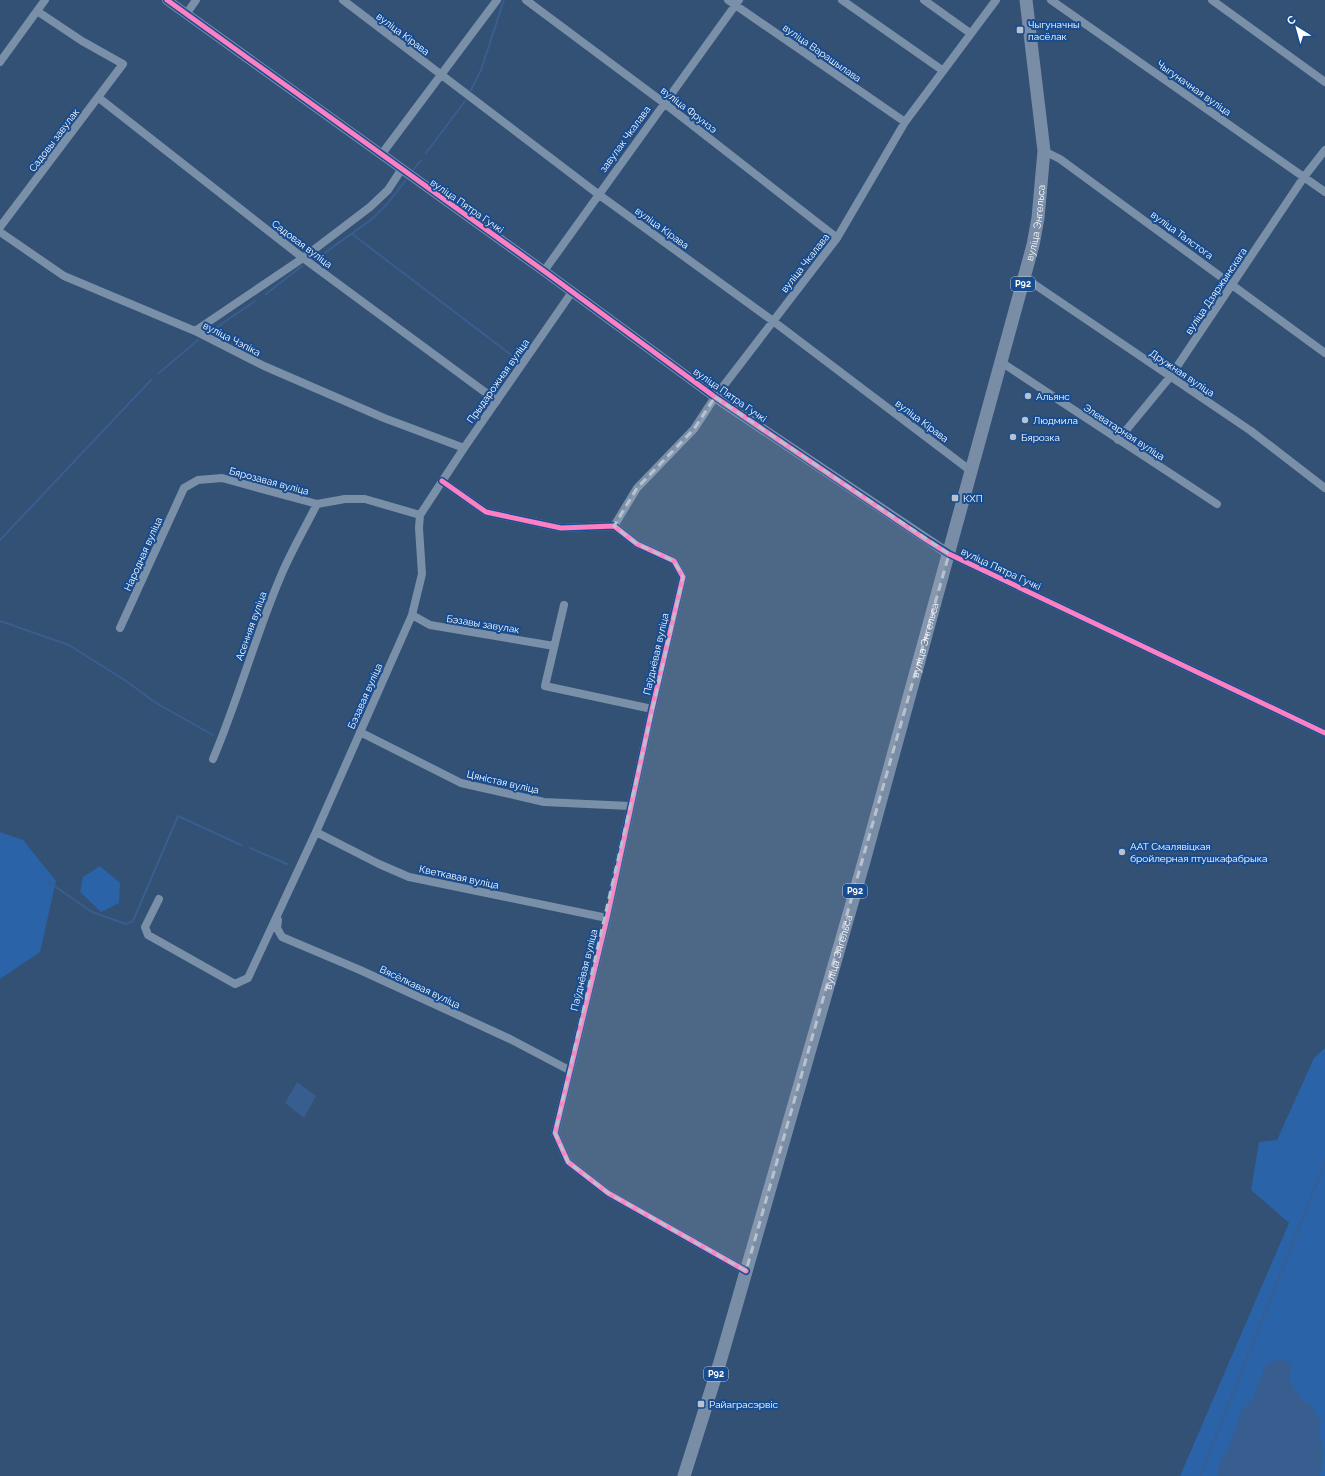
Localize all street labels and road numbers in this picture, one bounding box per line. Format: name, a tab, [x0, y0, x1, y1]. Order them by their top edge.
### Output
street label: вуліца Кірава	[374, 11, 432, 57]
street label: вуліца Варашылава	[781, 22, 863, 84]
street label: Чыгуначная вуліца	[1155, 58, 1233, 118]
street label: вуліца Фрунзэ	[659, 85, 719, 136]
street label: завулак Чкалава	[597, 104, 653, 174]
street label: Садовы завулак	[27, 106, 81, 174]
street label: вуліца Пятра Гучкі	[428, 177, 506, 235]
street label: вуліца Энгельса	[1023, 184, 1046, 262]
street label: вуліца Кірава	[633, 205, 691, 251]
street label: вуліца Талстога	[1149, 209, 1215, 261]
street label: Садовая вуліца	[270, 218, 334, 270]
street label: вуліца Чкалава	[779, 231, 831, 295]
street label: вуліца Дзяржынскага	[1183, 246, 1249, 336]
road number: Р92	[1011, 277, 1035, 291]
street label: вуліца Чэпіка	[201, 320, 263, 358]
street label: Прыдарожная вуліца	[465, 337, 531, 425]
street label: Дружная вуліца	[1148, 347, 1216, 399]
street label: вуліца Пятра Гучкі	[691, 366, 769, 424]
street label: вуліца Кірава	[893, 398, 951, 444]
street label: Элеватарная вуліца	[1081, 402, 1167, 462]
street label: Бярозавая вуліца	[228, 465, 310, 497]
street label: Народная вуліца	[122, 515, 164, 593]
street label: вуліца Пятра Гучкі	[959, 546, 1043, 592]
street label: Асенняя вуліца	[233, 590, 269, 662]
street label: вуліца Энгельса	[909, 601, 940, 679]
street label: Паўднёвая вуліца	[641, 612, 671, 696]
street label: Бэзавы завулак	[446, 613, 520, 635]
street label: Бэзавая вуліца	[346, 662, 384, 730]
street label: Цяністая вуліца	[466, 768, 540, 796]
street label: Кветкавая вуліца	[418, 863, 500, 891]
road number: Р92	[843, 884, 867, 898]
street label: вуліца Энгельса	[822, 914, 854, 991]
street label: Паўднёвая вуліца	[569, 928, 599, 1012]
street label: Вясёлкавая вуліца	[378, 963, 462, 1011]
road number: Р92	[704, 1367, 728, 1381]

